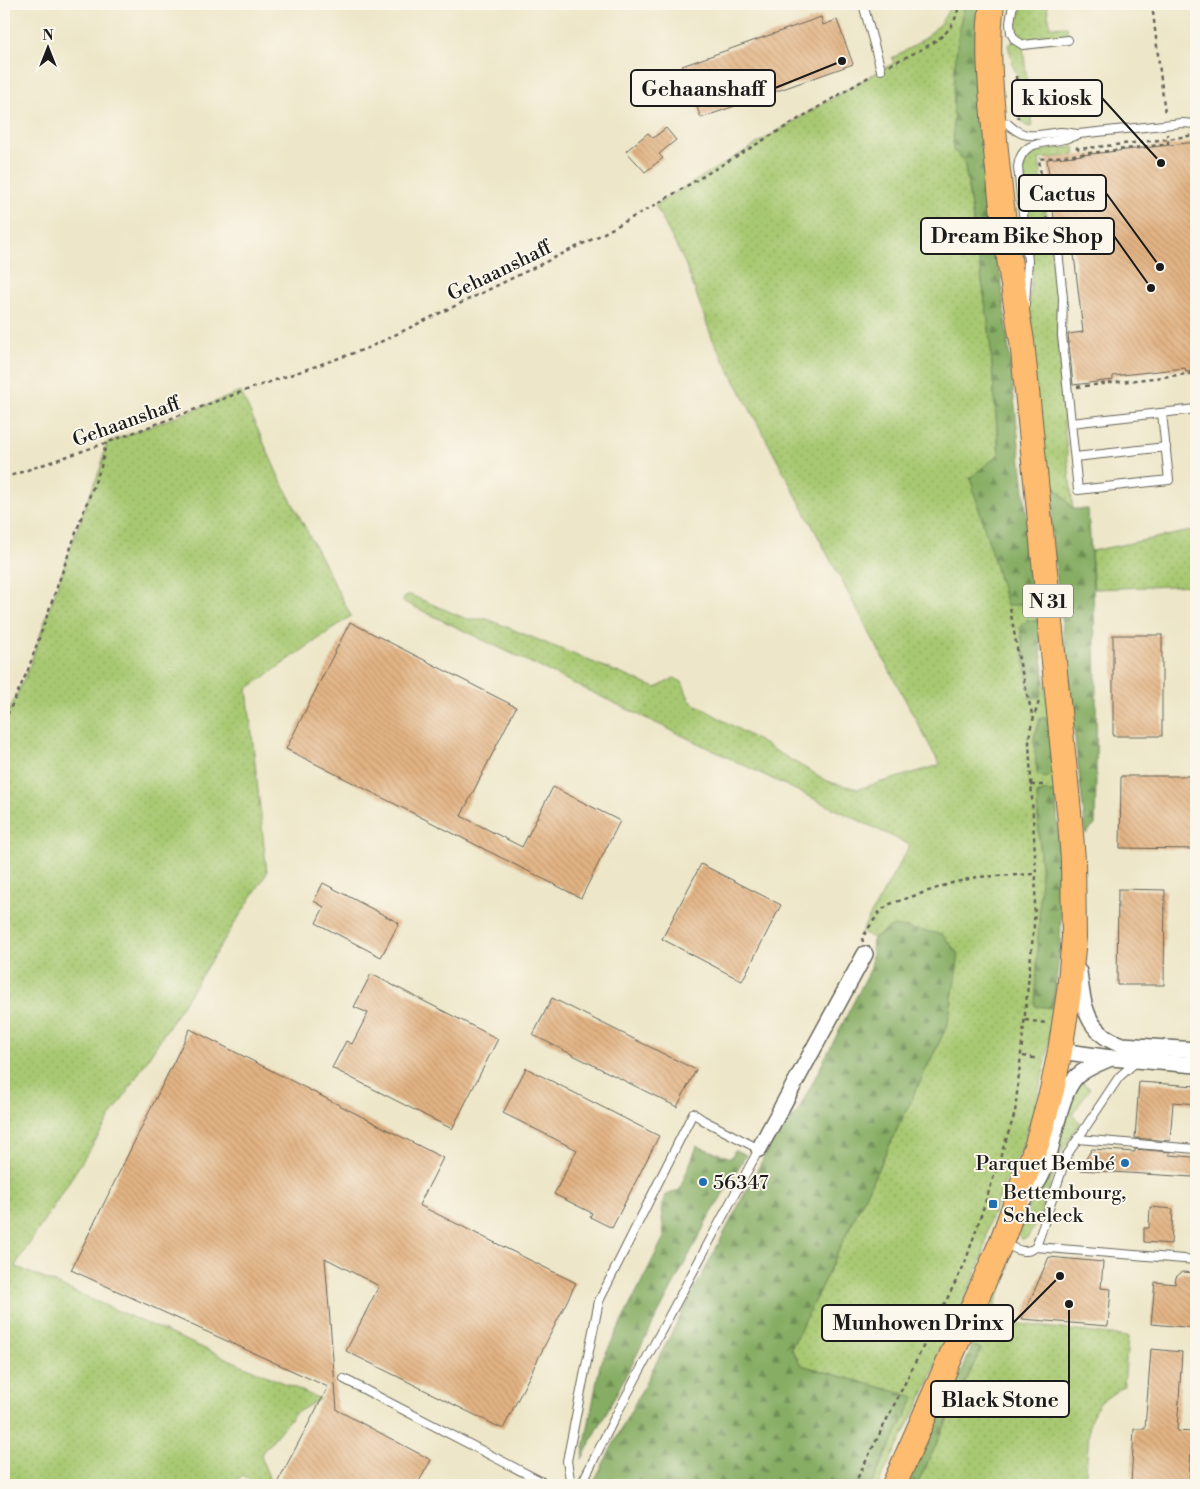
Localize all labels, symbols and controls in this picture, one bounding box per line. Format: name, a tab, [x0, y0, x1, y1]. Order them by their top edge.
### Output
north arrow	[22, 22, 72, 72]
text: N	[42, 27, 54, 45]
callout: Gehaanshaff	[631, 70, 775, 106]
text: Gehaanshaff	[641, 77, 768, 103]
callout: k kiosk	[1012, 80, 1102, 116]
text: k kiosk	[1022, 86, 1093, 112]
callout: Cactus	[1019, 175, 1106, 211]
text: Cactus	[1029, 182, 1095, 208]
callout: Dream Bike Shop	[921, 218, 1114, 254]
text: Dream Bike Shop	[931, 224, 1103, 250]
street label: Gehaanshaff	[444, 235, 557, 307]
street label: Gehaanshaff	[69, 391, 185, 453]
road number: N 31	[1023, 584, 1073, 618]
place label: Parquet Bembé	[976, 1152, 1115, 1177]
marker: Parquet Bembé	[1119, 1157, 1131, 1169]
place label: 56347	[713, 1171, 769, 1196]
marker: 56347	[697, 1176, 709, 1188]
place label: Bettembourg, Scheleck	[1002, 1181, 1126, 1229]
marker: Bettembourg, Scheleck	[987, 1198, 999, 1210]
callout: Munhowen Drinx	[822, 1305, 1013, 1341]
text: Munhowen Drinx	[832, 1311, 1005, 1337]
callout: Black Stone	[931, 1381, 1069, 1417]
text: Black Stone	[941, 1388, 1059, 1414]

